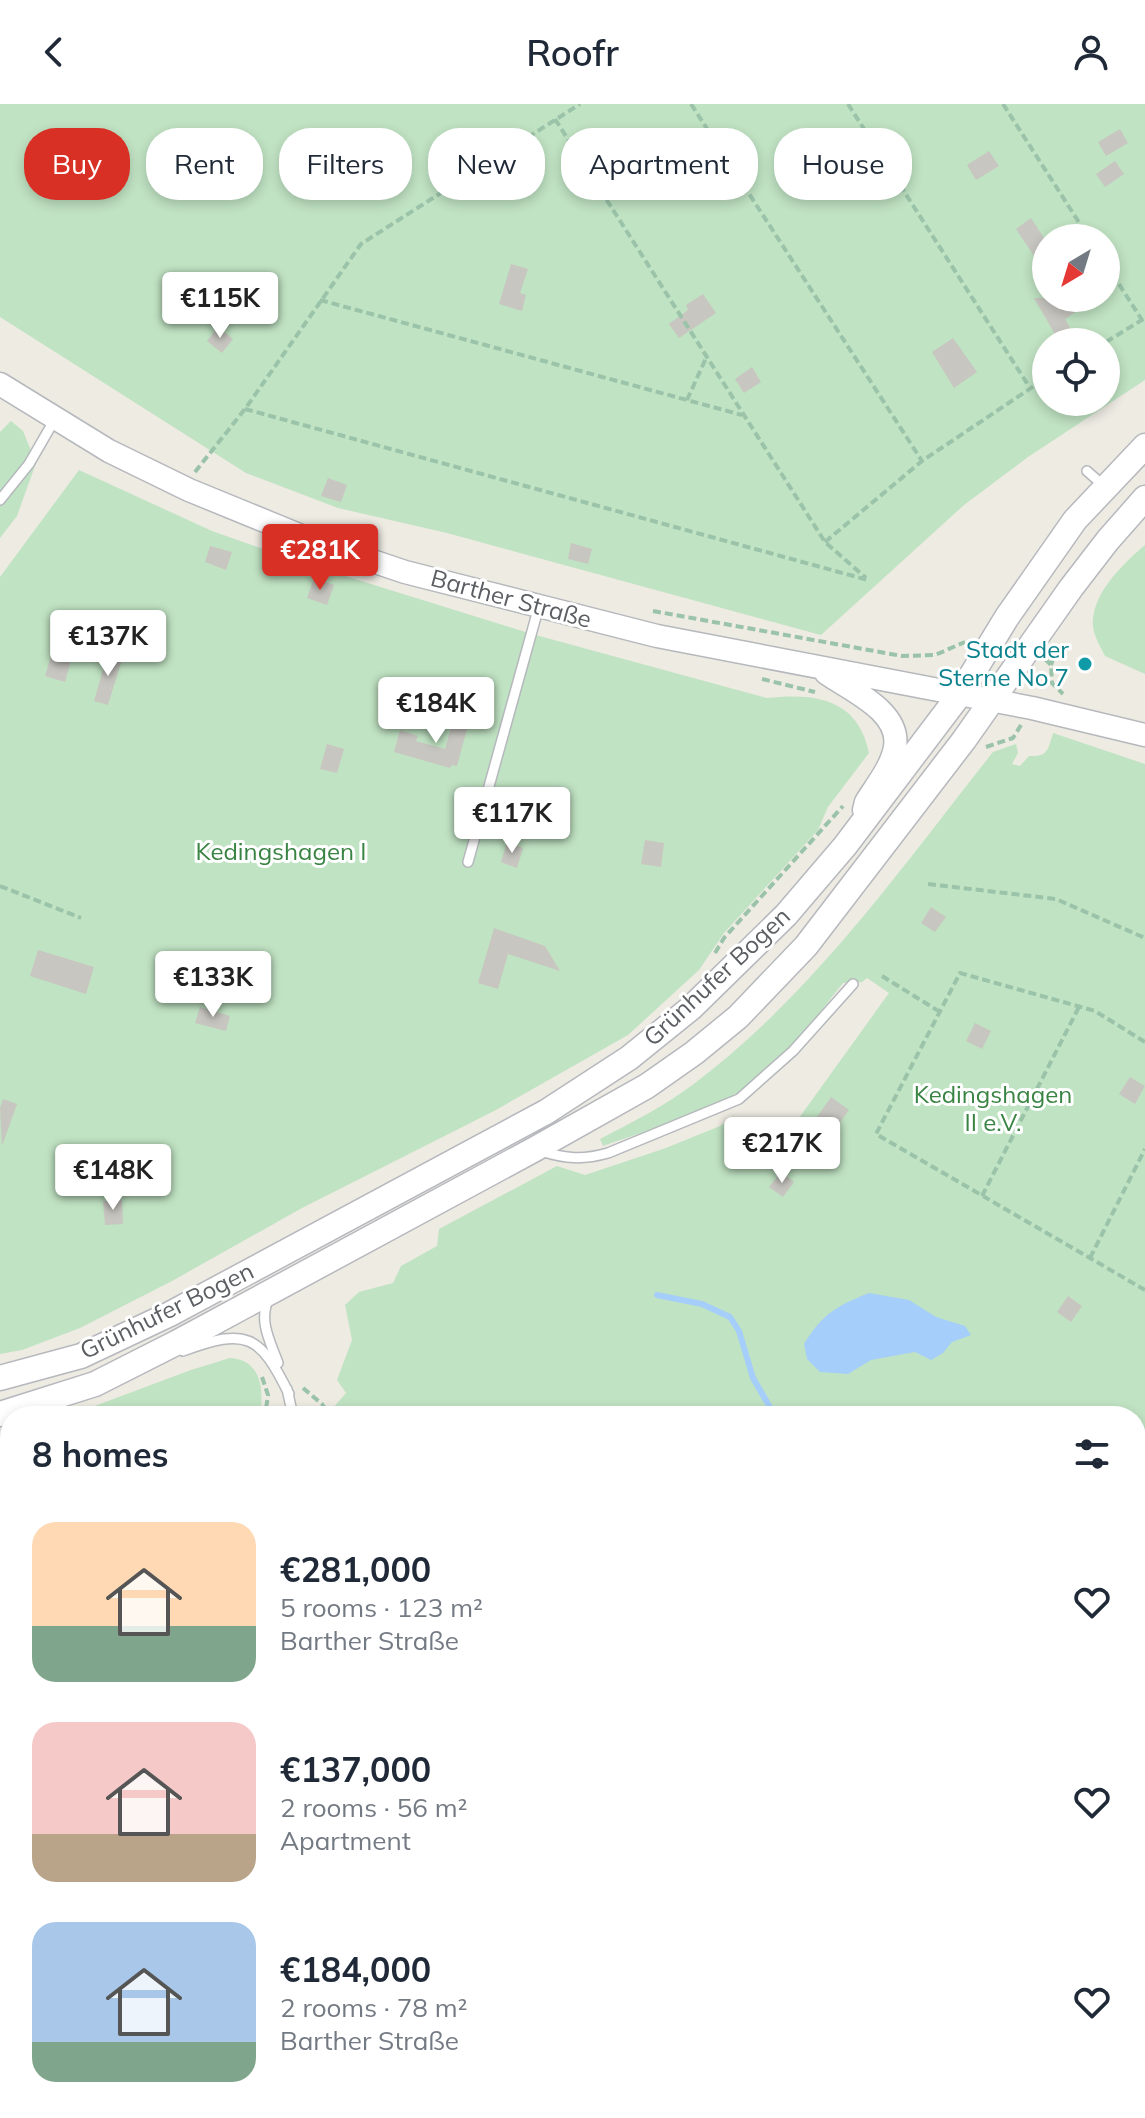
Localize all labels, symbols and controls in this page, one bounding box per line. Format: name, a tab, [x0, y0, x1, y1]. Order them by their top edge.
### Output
icon: back	[32, 30, 76, 74]
text: Roofr	[526, 30, 619, 75]
icon: person	[1069, 30, 1113, 74]
chip: Buy	[24, 128, 130, 200]
chip: Rent	[146, 128, 263, 200]
chip: Filters	[279, 128, 412, 200]
chip: New	[428, 128, 545, 200]
chip: Apartment	[561, 128, 758, 200]
chip: House	[774, 128, 912, 200]
north arrow	[1032, 224, 1120, 312]
map controls	[1032, 224, 1120, 416]
pin: €115K	[164, 272, 276, 340]
text: €115K	[180, 281, 260, 314]
button: locate	[1032, 328, 1120, 416]
pin: €281K	[264, 524, 376, 592]
text: €281K	[280, 533, 360, 566]
street label: Barther Straße	[428, 562, 595, 634]
pin: €137K	[52, 610, 164, 678]
text: €137K	[68, 619, 148, 652]
place label: Stadt der Sterne No 7	[938, 634, 1069, 692]
marker: Stadt der Sterne No 7	[1076, 655, 1094, 673]
pin: €184K	[380, 677, 492, 745]
text: €184K	[396, 686, 476, 719]
pin: €117K	[456, 787, 568, 855]
text: €117K	[472, 796, 552, 829]
park label: Kedingshagen I	[195, 836, 367, 866]
street label: Grünhufer Bogen	[637, 901, 796, 1052]
pin: €133K	[157, 951, 269, 1019]
text: €133K	[173, 960, 253, 993]
park label: Kedingshagen II e.V.	[914, 1079, 1072, 1137]
pin: €217K	[726, 1117, 838, 1185]
text: €217K	[742, 1126, 822, 1159]
pin: €148K	[57, 1144, 169, 1212]
text: €148K	[73, 1153, 153, 1186]
street label: Grünhufer Bogen	[75, 1255, 258, 1365]
icon: filters	[1070, 1432, 1114, 1476]
text: 8 homes	[32, 1433, 169, 1476]
text: €281,000	[280, 1548, 431, 1591]
icon: home	[96, 1554, 192, 1650]
icon: heart	[1070, 1580, 1114, 1624]
text: 5 rooms · 123 m²	[280, 1591, 483, 1624]
text: Barther Straße	[280, 1624, 459, 1657]
text: €137,000	[280, 1748, 431, 1791]
icon: home	[96, 1754, 192, 1850]
icon: heart	[1070, 1780, 1114, 1824]
text: 2 rooms · 56 m²	[280, 1791, 467, 1824]
text: Apartment	[280, 1824, 411, 1857]
text: €184,000	[280, 1948, 431, 1991]
icon: home	[96, 1954, 192, 2050]
icon: heart	[1070, 1980, 1114, 2024]
text: 2 rooms · 78 m²	[280, 1991, 467, 2024]
text: Barther Straße	[280, 2024, 459, 2057]

